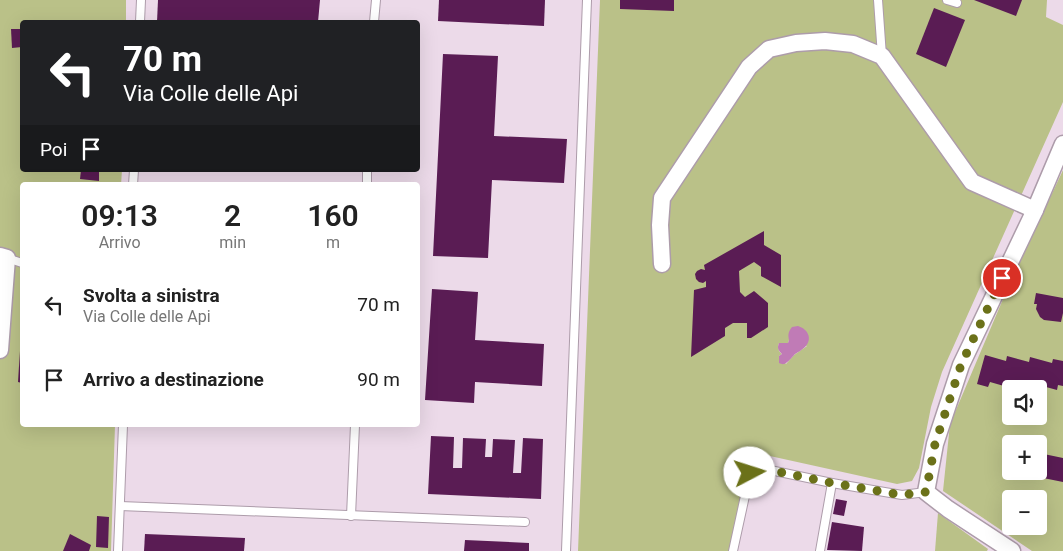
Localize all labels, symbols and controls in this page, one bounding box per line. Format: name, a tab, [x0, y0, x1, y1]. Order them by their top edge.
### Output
text: 70 m	[123, 39, 202, 80]
icon: left	[40, 40, 105, 105]
text: Via Colle delle Api	[123, 81, 298, 106]
icon: arrive	[77, 135, 105, 163]
text: Poi	[40, 138, 67, 161]
text: 09:13	[81, 198, 158, 233]
text: 2	[224, 198, 241, 233]
text: 160	[307, 198, 359, 233]
text: Arrivo	[99, 233, 141, 252]
text: min	[219, 233, 246, 252]
text: m	[326, 233, 340, 252]
pin	[981, 257, 1023, 299]
icon: arrive	[988, 264, 1016, 292]
text: Svolta a sinistra	[83, 284, 220, 307]
icon: left	[40, 291, 68, 319]
text: 70 m	[357, 293, 400, 316]
text: Via Colle delle Api	[83, 307, 211, 326]
icon: arrive	[40, 366, 68, 394]
text: Arrivo a destinazione	[83, 368, 264, 391]
text: 90 m	[357, 368, 400, 391]
map controls	[1002, 380, 1047, 535]
button: sound	[1002, 380, 1047, 425]
button: +	[1002, 435, 1047, 480]
position arrow	[723, 446, 775, 498]
button: −	[1002, 490, 1047, 535]

